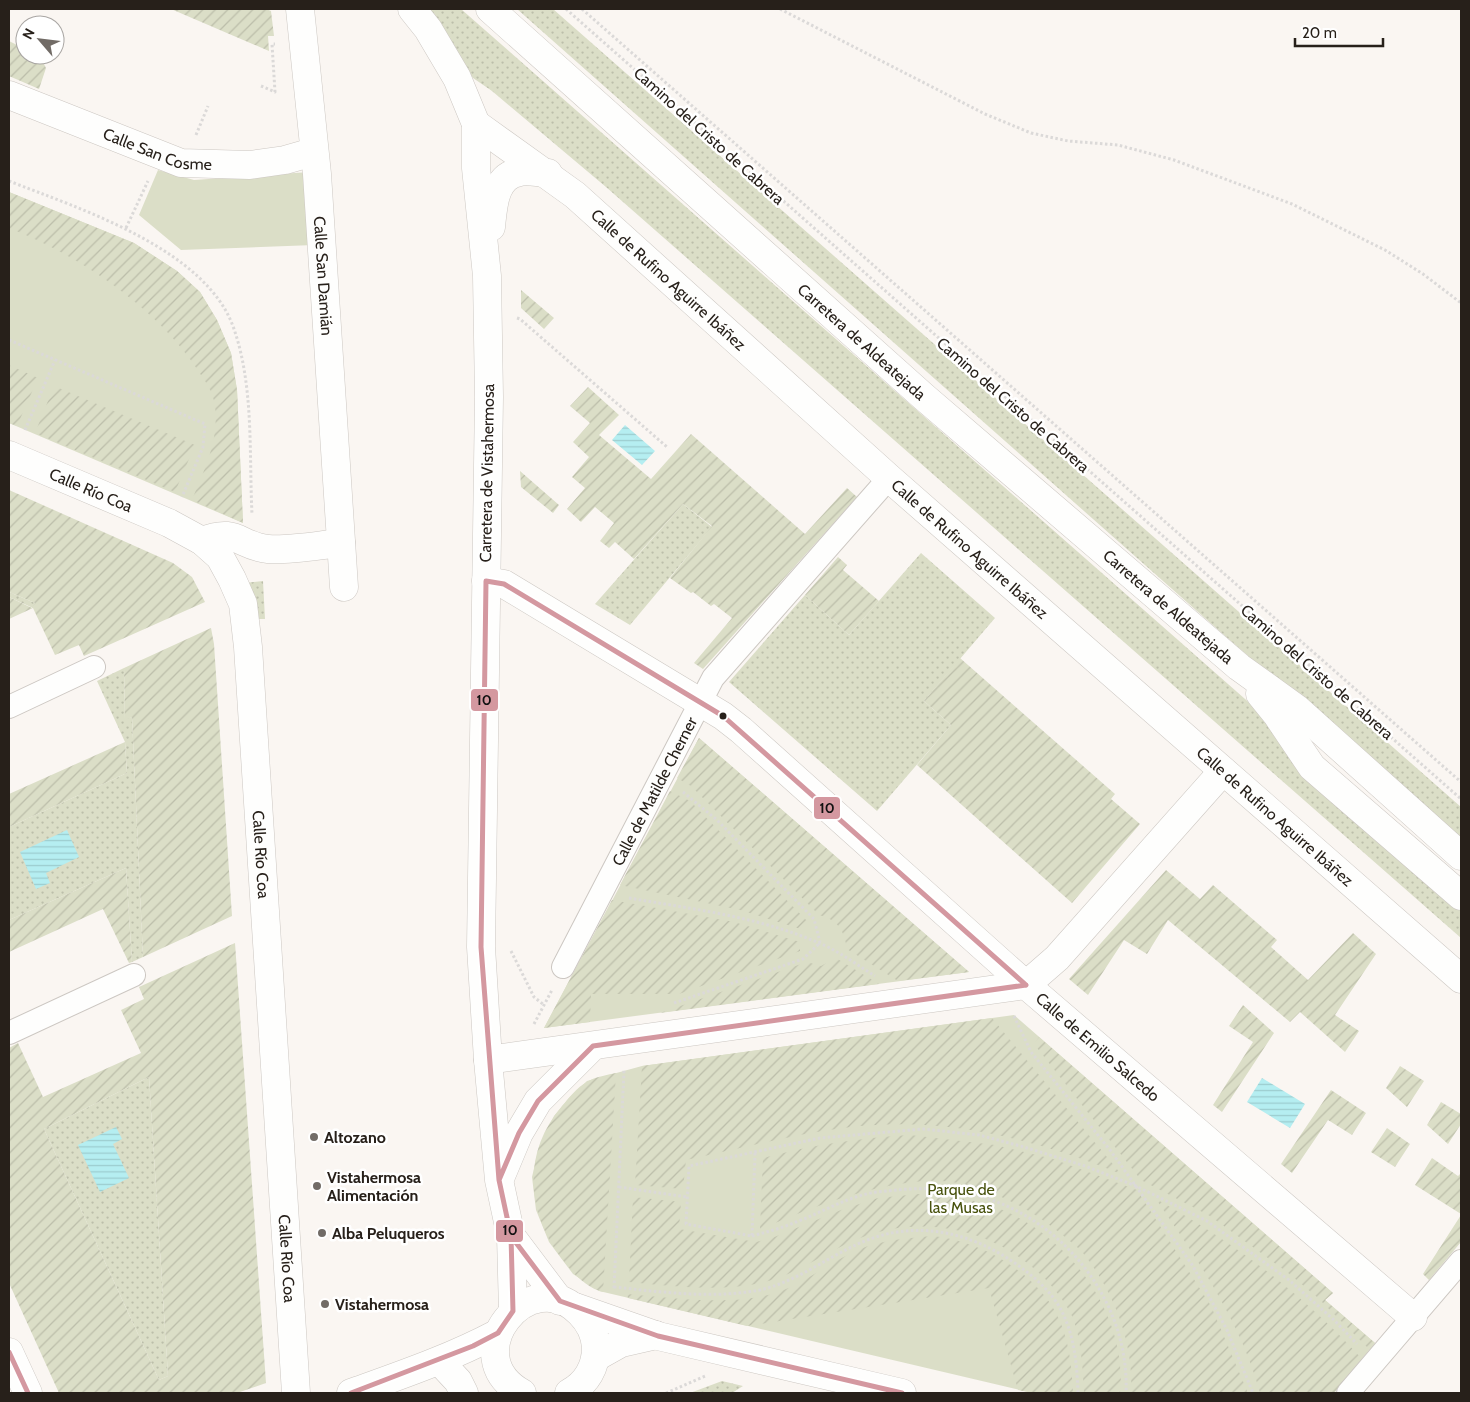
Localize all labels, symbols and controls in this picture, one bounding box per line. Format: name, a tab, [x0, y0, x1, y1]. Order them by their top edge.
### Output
north arrow	[15, 15, 65, 65]
scale bar	[1295, 15, 1382, 47]
text: 20 m	[1302, 24, 1337, 42]
text: N	[18, 25, 39, 42]
street label: Camino del Cristo de Cabrera	[630, 63, 788, 209]
street label: Calle San Cosme	[100, 124, 212, 173]
street label: Calle de Rufino Aguirre Ibáñez	[587, 205, 750, 354]
street label: Calle San Damián	[310, 216, 337, 336]
street label: Carretera de Aldeatejada	[794, 279, 930, 404]
street label: Camino del Cristo de Cabrera	[933, 334, 1093, 477]
street label: Carretera de Vistahermosa	[476, 383, 498, 562]
street label: Calle Río Coa	[47, 464, 136, 516]
street label: Calle de Rufino Aguirre Ibáñez	[888, 475, 1052, 623]
street label: Carretera de Aldeatejada	[1099, 545, 1238, 668]
street label: Camino del Cristo de Cabrera	[1237, 601, 1397, 744]
line badge: 10	[470, 688, 499, 712]
text: 10	[476, 691, 492, 709]
unlabelled marker	[718, 711, 728, 721]
street label: Calle de Matilde Cherner	[608, 713, 701, 869]
street label: Calle de Rufino Aguirre Ibáñez	[1193, 743, 1358, 890]
line badge: 10	[813, 796, 841, 820]
text: 10	[819, 799, 835, 817]
street label: Calle Río Coa	[249, 810, 274, 899]
street label: Calle de Emilio Salcedo	[1032, 988, 1164, 1105]
place label: Altozano	[324, 1128, 386, 1147]
marker: Altozano	[308, 1131, 320, 1143]
place label: Vistahermosa Alimentación	[327, 1168, 421, 1205]
marker: Vistahermosa Alimentación	[311, 1180, 323, 1192]
park label: Parque de las Musas	[927, 1180, 995, 1217]
street label: Calle Río Coa	[275, 1214, 300, 1304]
line badge: 10	[495, 1219, 524, 1243]
text: 10	[502, 1221, 518, 1239]
place label: Alba Peluqueros	[332, 1224, 445, 1243]
marker: Alba Peluqueros	[316, 1227, 328, 1239]
place label: Vistahermosa	[335, 1295, 429, 1314]
marker: Vistahermosa	[319, 1298, 331, 1310]

